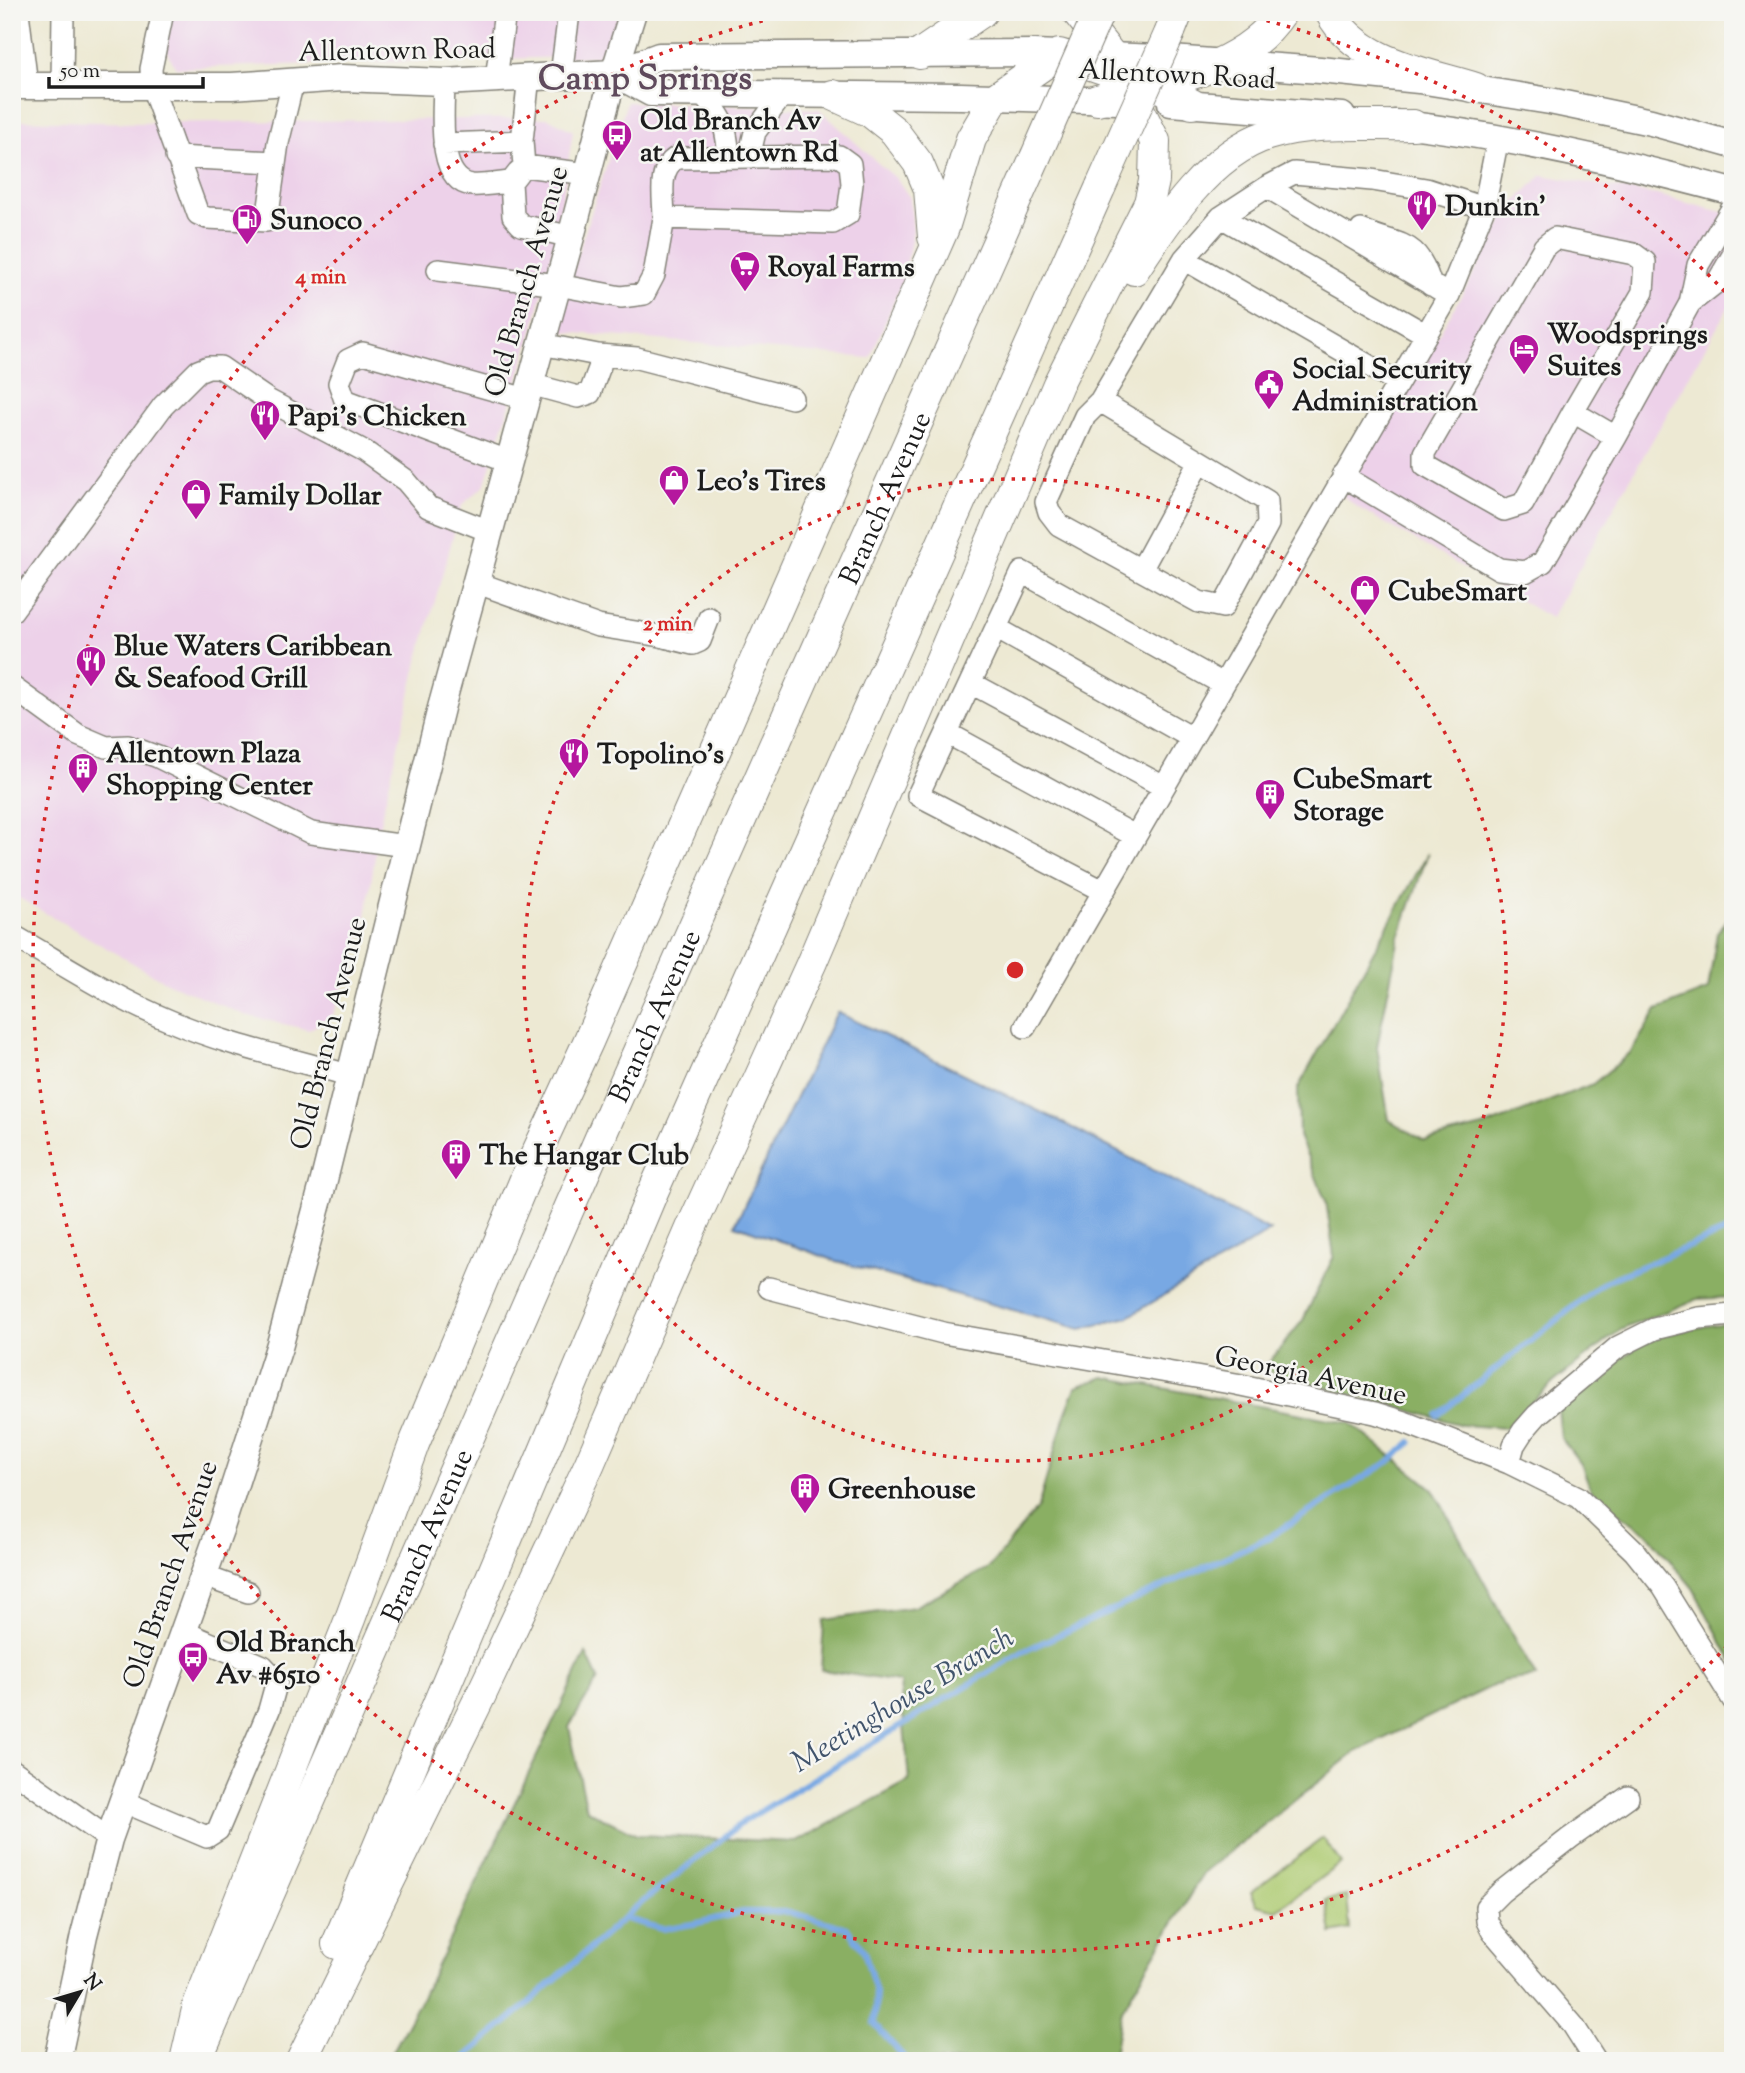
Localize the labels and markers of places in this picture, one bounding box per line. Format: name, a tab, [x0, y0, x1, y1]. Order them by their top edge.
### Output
place label: Old Branch Av at Allentown Rd	[640, 102, 838, 174]
bus stop icon: Old Branch Av at Allentown Rd	[600, 118, 634, 162]
restaurant icon: Dunkin'	[1405, 188, 1439, 232]
place label: Dunkin'	[1445, 188, 1546, 228]
fuel station icon: Sunoco	[230, 202, 264, 246]
place label: Sunoco	[270, 202, 362, 242]
supermarket icon: Royal Farms	[728, 249, 762, 293]
place label: Royal Farms	[768, 249, 915, 289]
place label: Woodsprings Suites	[1547, 316, 1708, 388]
hotel icon: Woodsprings Suites	[1507, 332, 1541, 376]
place label: Social Security Administration	[1292, 351, 1478, 423]
public building icon: Social Security Administration	[1252, 367, 1286, 411]
restaurant icon: Papi's Chicken	[248, 398, 282, 442]
place label: Papi's Chicken	[288, 398, 467, 438]
shop icon: Leo's Tires	[657, 463, 691, 507]
place label: Leo's Tires	[697, 463, 826, 503]
shop icon: Family Dollar	[179, 477, 213, 521]
place label: Family Dollar	[219, 477, 382, 517]
shop icon: CubeSmart	[1348, 573, 1382, 617]
place label: CubeSmart	[1388, 573, 1527, 613]
place label: Blue Waters Caribbean & Seafood Grill	[114, 628, 393, 700]
restaurant icon: Blue Waters Caribbean & Seafood Grill	[74, 644, 108, 688]
place label: Allentown Plaza Shopping Center	[106, 735, 313, 807]
restaurant icon: Topolino's	[557, 736, 591, 780]
place label: Topolino's	[597, 736, 724, 776]
building icon: Allentown Plaza Shopping Center	[66, 751, 100, 795]
place label: CubeSmart Storage	[1293, 761, 1432, 833]
building icon: CubeSmart Storage	[1253, 777, 1287, 821]
centre of rings	[1003, 958, 1027, 982]
building icon: The Hangar Club	[439, 1137, 473, 1181]
place label: The Hangar Club	[479, 1137, 689, 1177]
building icon: Greenhouse	[788, 1471, 822, 1515]
place label: Greenhouse	[828, 1471, 976, 1511]
place label: Old Branch Av #6510	[216, 1624, 356, 1696]
bus stop icon: Old Branch Av #6510	[176, 1640, 210, 1684]

